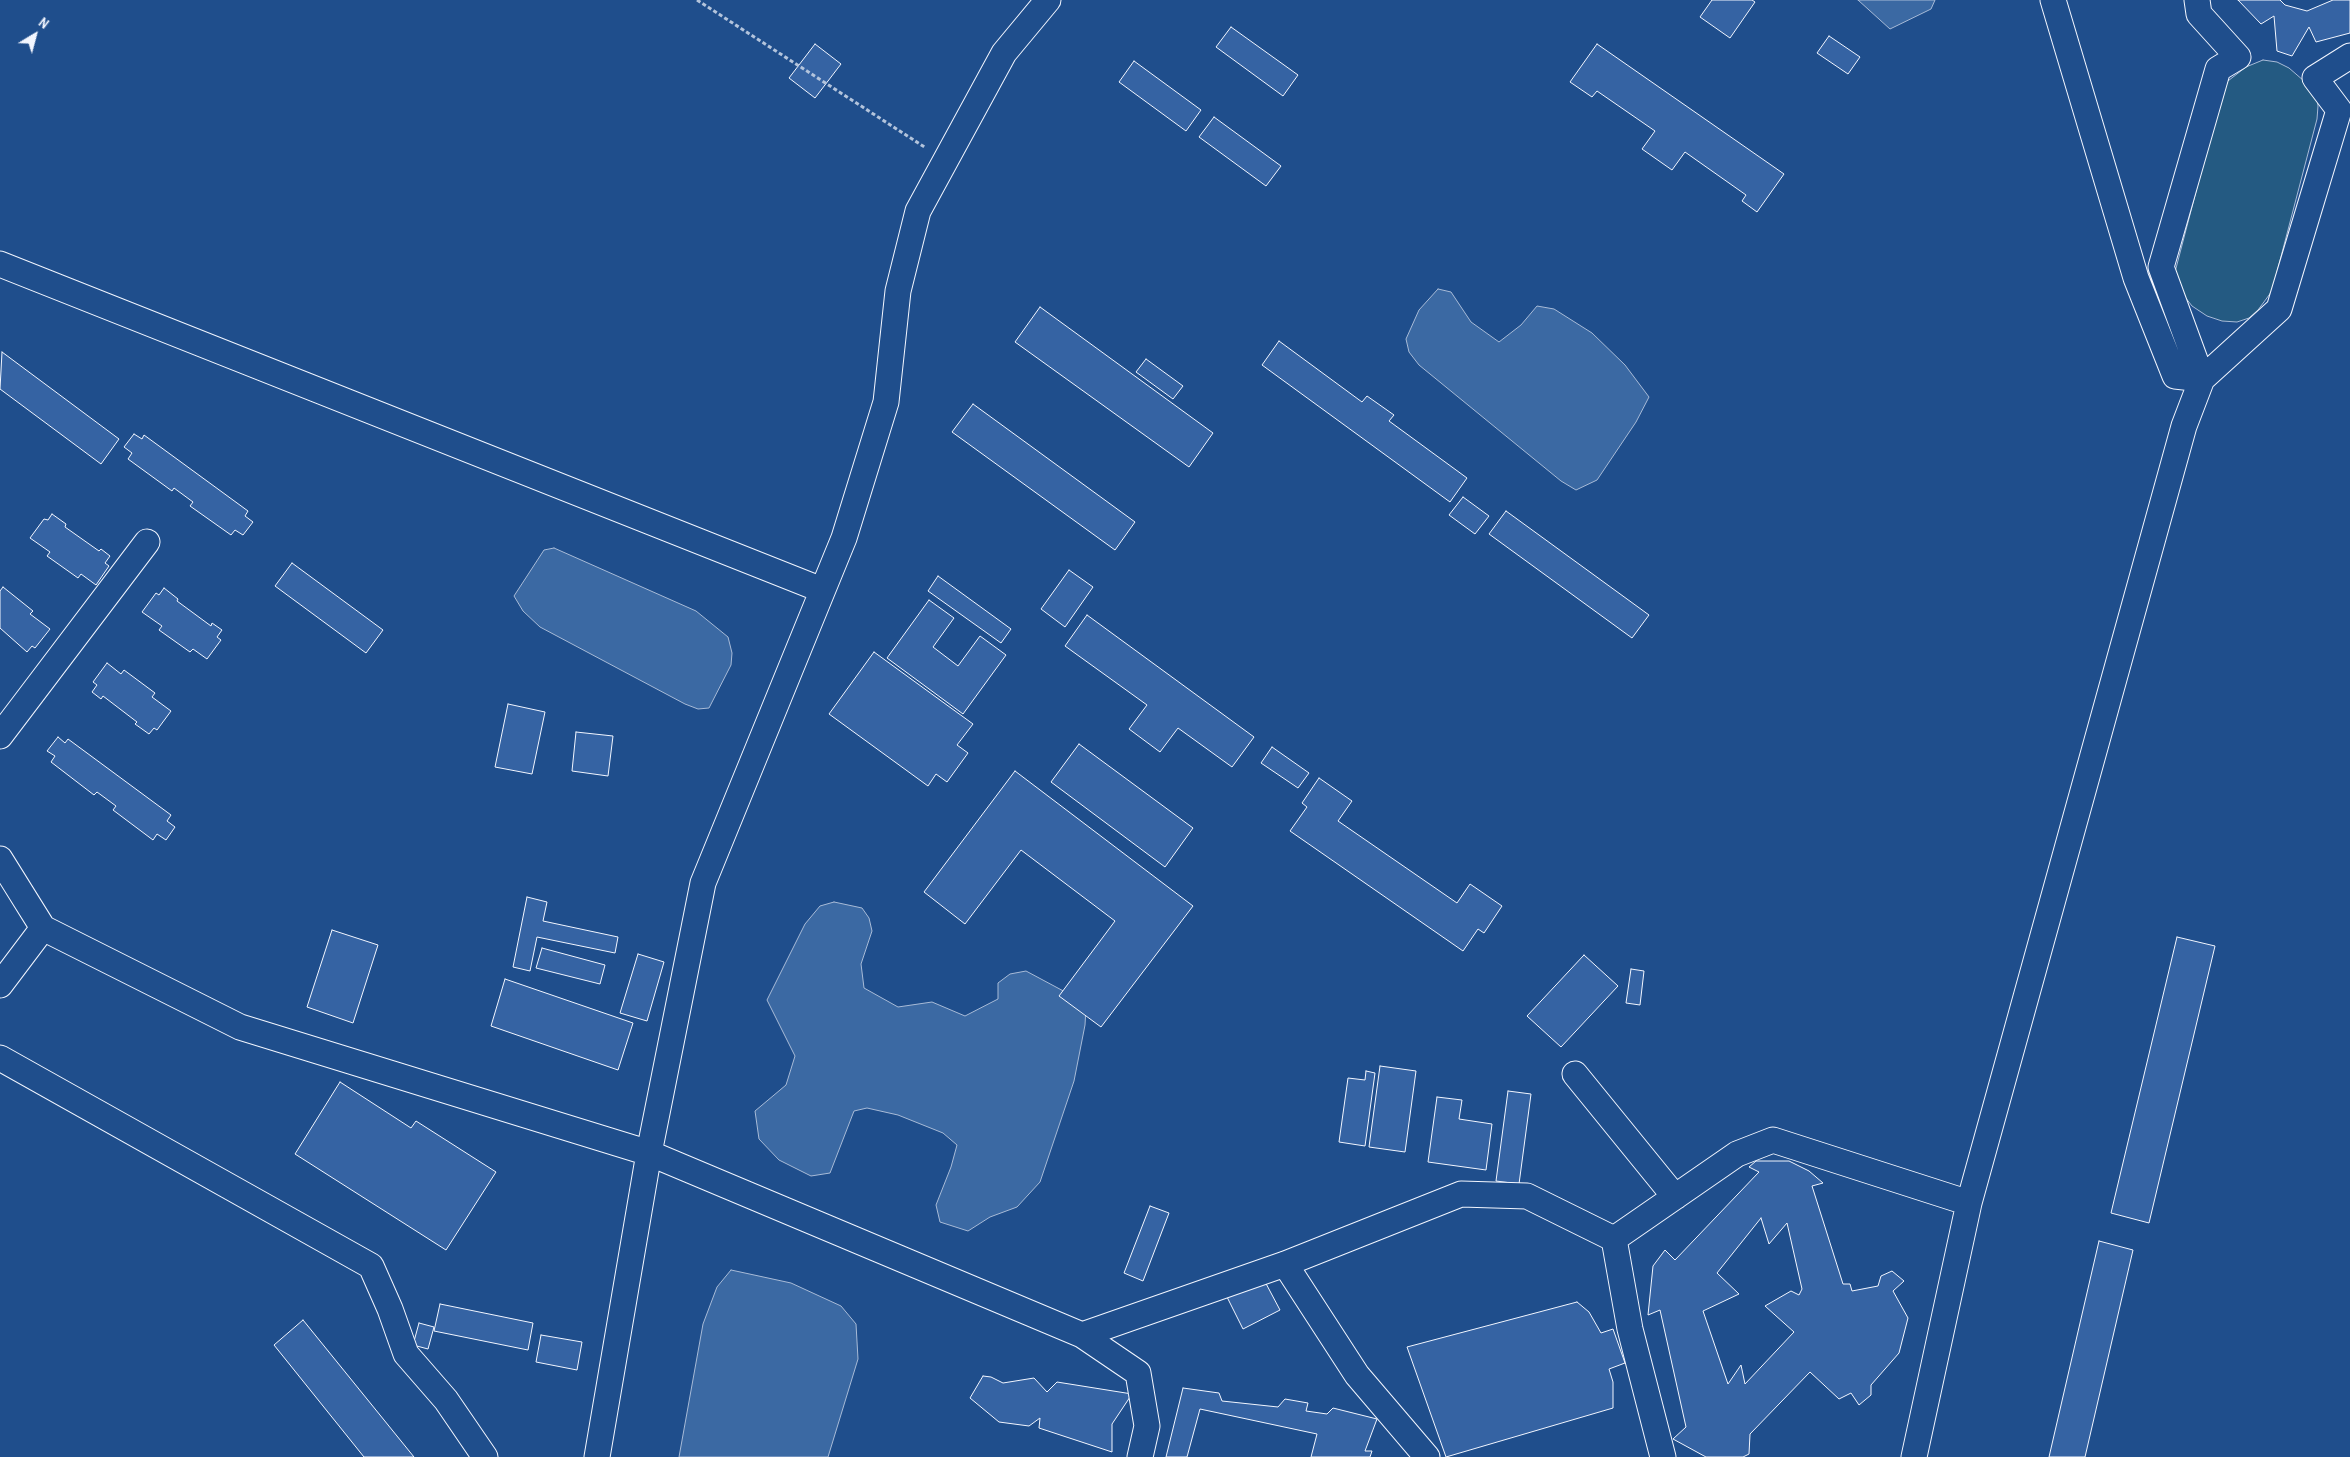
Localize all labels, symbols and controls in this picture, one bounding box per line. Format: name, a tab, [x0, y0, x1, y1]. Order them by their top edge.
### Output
north arrow	[10, 10, 60, 60]
text: N	[35, 13, 53, 33]

